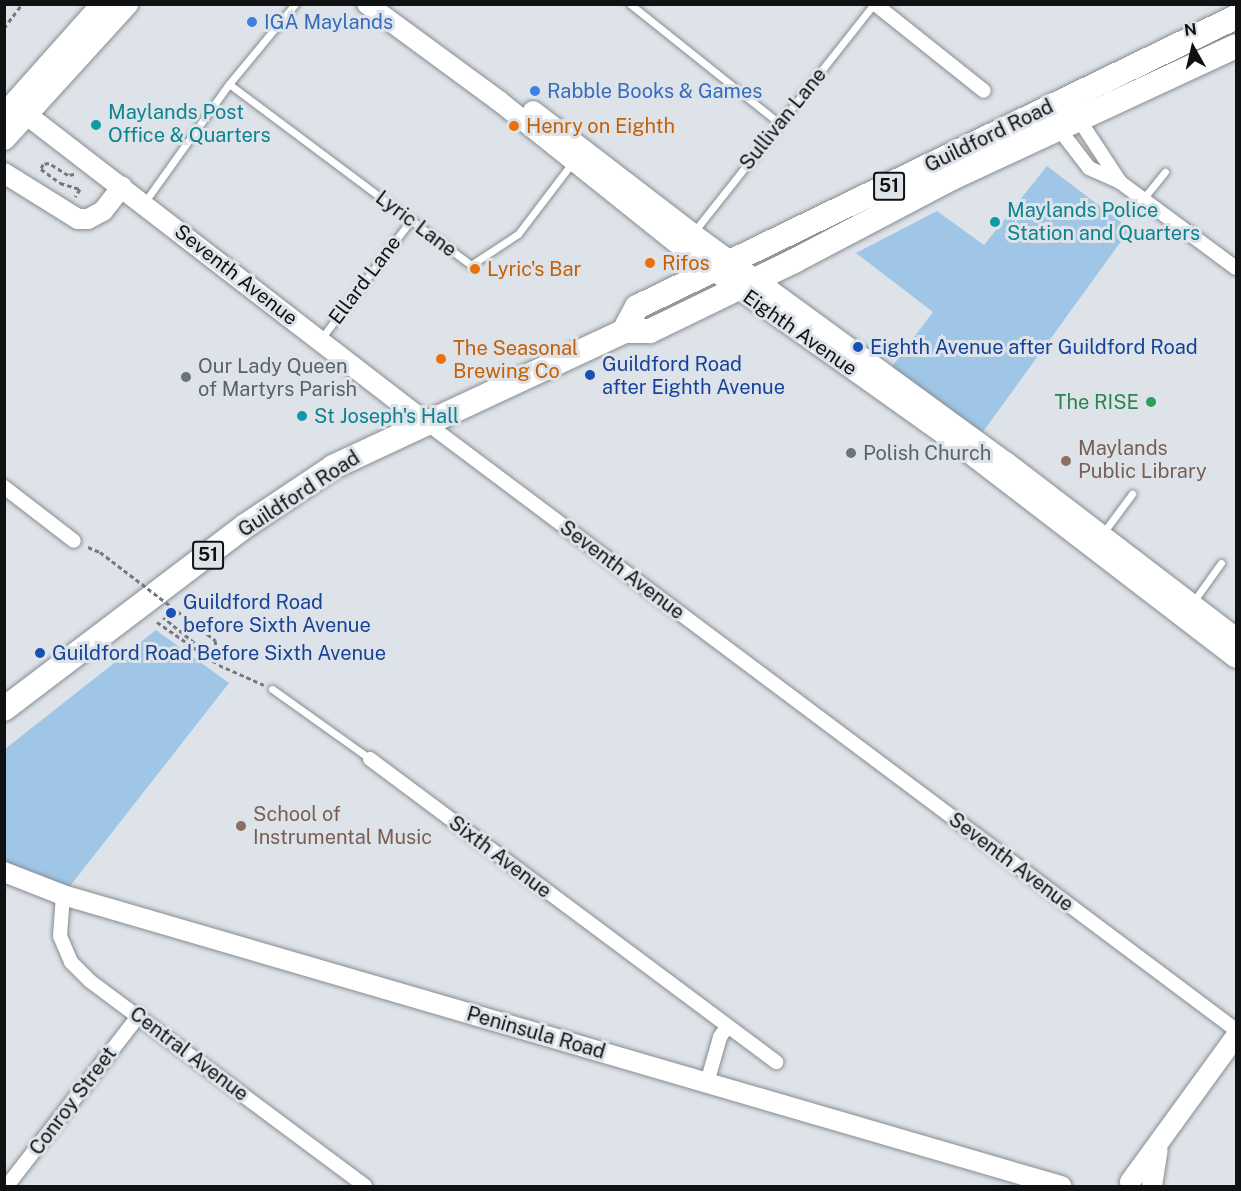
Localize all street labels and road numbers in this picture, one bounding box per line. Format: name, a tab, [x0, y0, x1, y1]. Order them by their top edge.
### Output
street label: Sullivan Lane	[735, 63, 831, 175]
street label: Guildford Road	[921, 95, 1057, 177]
road number: 51	[872, 171, 906, 201]
street label: Lyric Lane	[371, 186, 461, 262]
street label: Seventh Avenue	[170, 219, 302, 331]
street label: Ellard Lane	[324, 231, 406, 329]
street label: Eighth Avenue	[738, 285, 862, 381]
street label: Guildford Road	[234, 446, 364, 542]
street label: Seventh Avenue	[555, 515, 689, 625]
road number: 51	[192, 540, 224, 570]
street label: Seventh Avenue	[944, 807, 1078, 917]
street label: Sixth Avenue	[444, 811, 556, 903]
street label: Central Avenue	[125, 1002, 253, 1106]
street label: Peninsula Road	[464, 1002, 608, 1064]
street label: Conroy Street	[24, 1042, 122, 1160]

